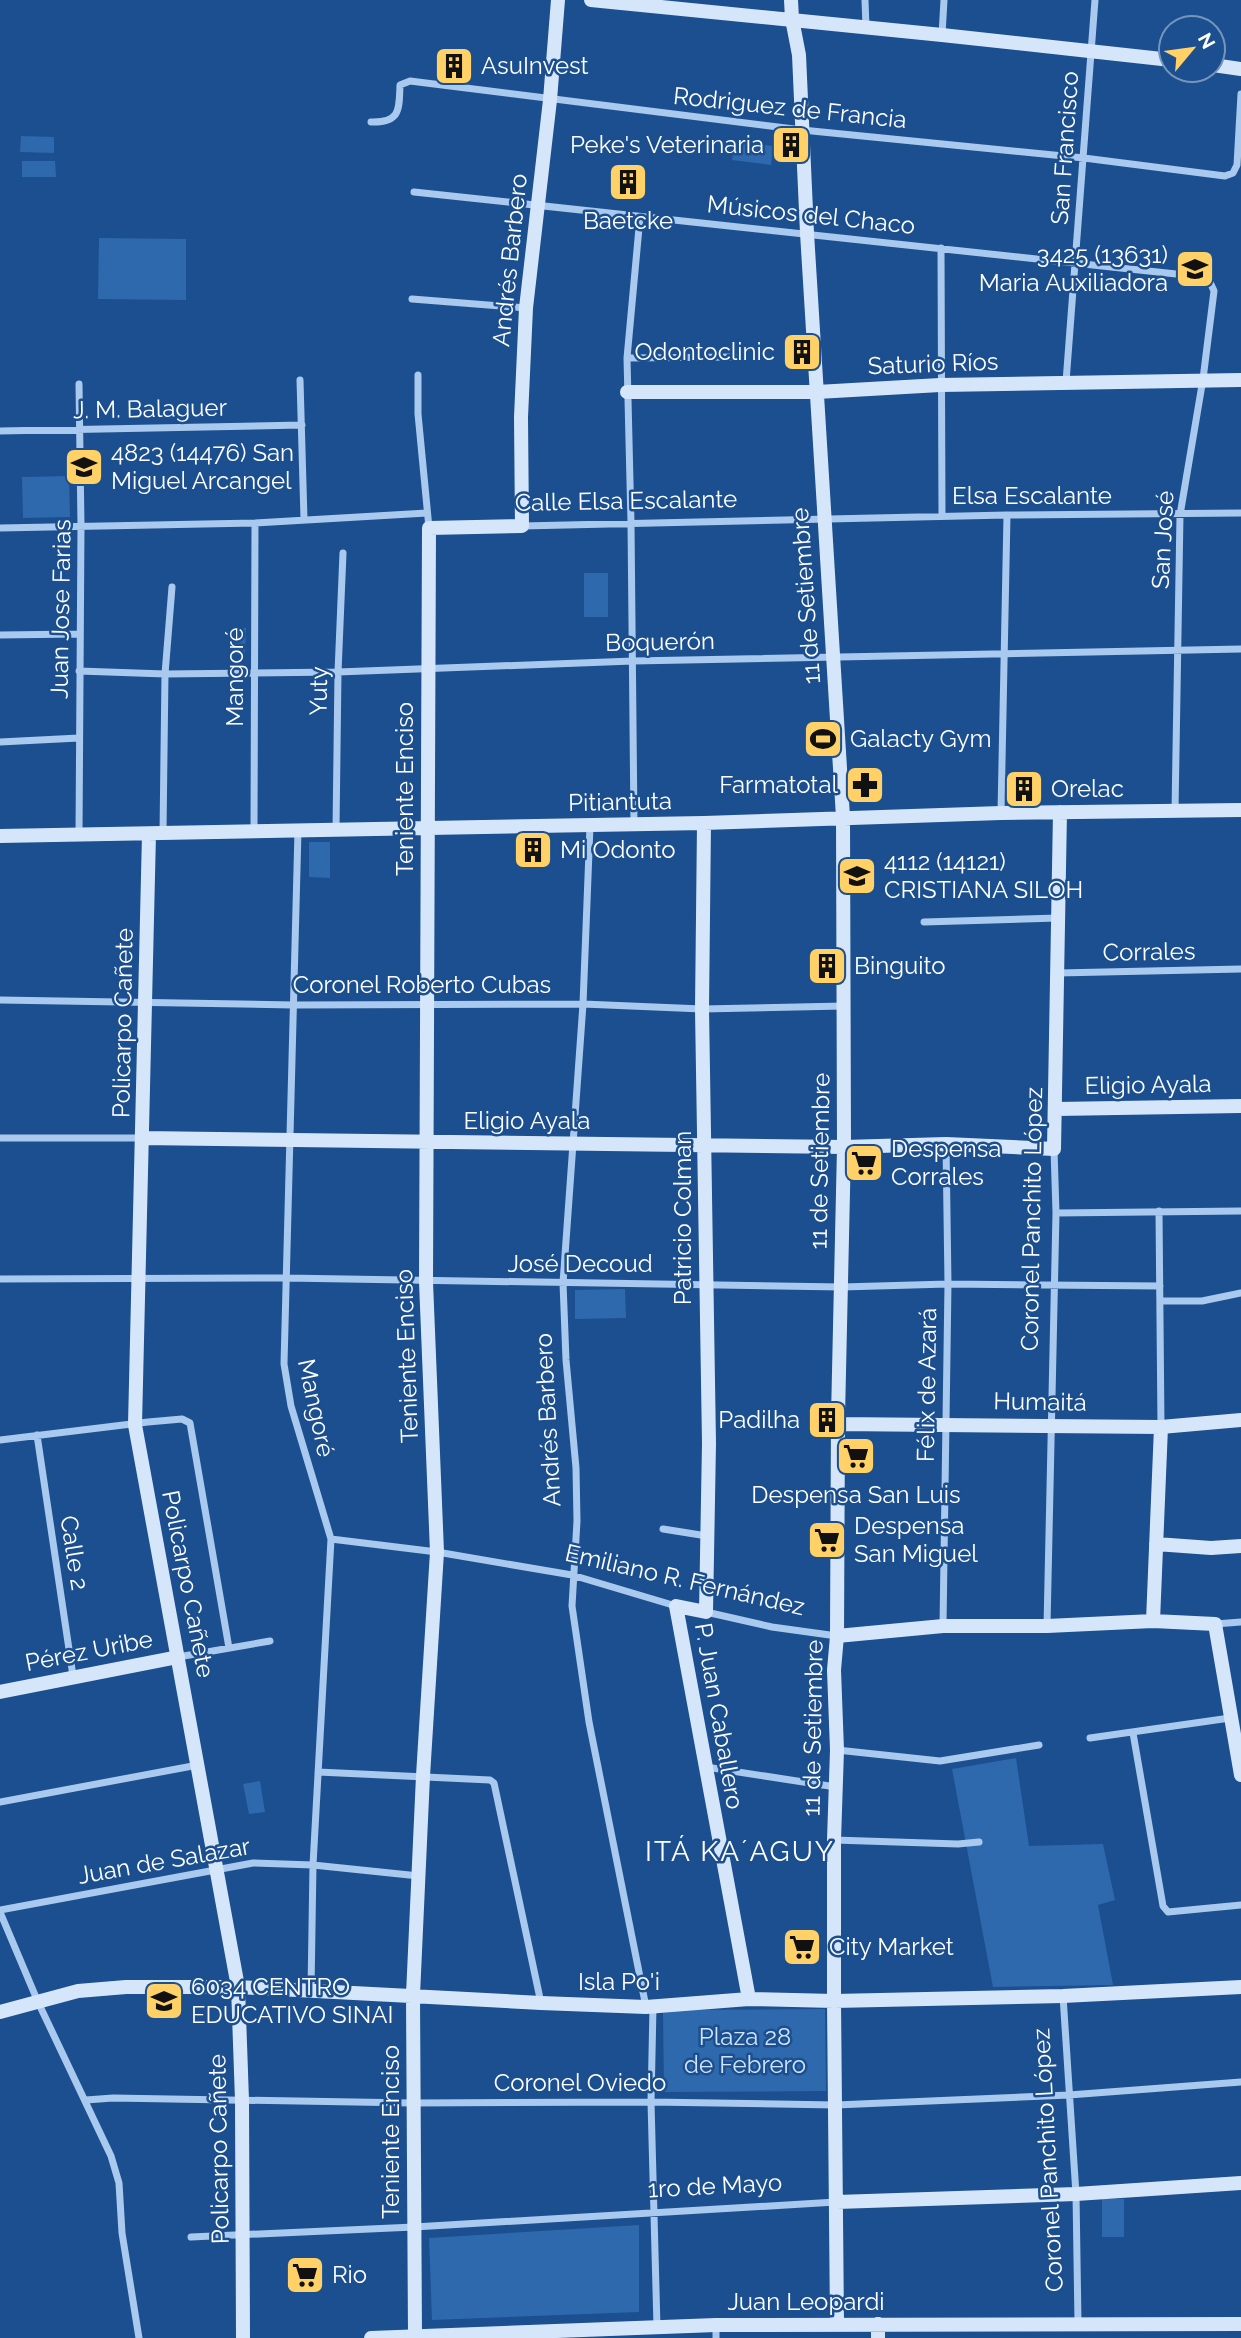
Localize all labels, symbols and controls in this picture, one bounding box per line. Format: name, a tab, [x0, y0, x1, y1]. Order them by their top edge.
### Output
north arrow	[1157, 14, 1227, 84]
text: N	[1194, 29, 1220, 52]
building icon: AsuInvest	[433, 45, 475, 87]
place label: AsuInvest	[481, 51, 589, 80]
street label: San Francisco	[1045, 70, 1084, 226]
street label: Rodriguez de Francia	[672, 81, 908, 134]
building icon: Peke's Veterinaria	[770, 124, 812, 166]
place label: Peke's Veterinaria	[570, 130, 764, 159]
building icon: Baetcke	[607, 161, 649, 203]
street label: Andrés Barbero	[486, 172, 533, 348]
street label: Músicos del Chaco	[706, 189, 916, 240]
place label: Baetcke	[583, 206, 673, 235]
place label: 3425 (13631) Maria Auxiliadora	[979, 240, 1168, 297]
school or university icon: 3425 (13631) Maria Auxiliadora	[1174, 248, 1216, 290]
building icon: Odontoclinic	[781, 331, 823, 373]
place label: Odontoclinic	[634, 337, 775, 366]
street label: Saturio Ríos	[867, 347, 999, 380]
street label: J. M. Balaguer	[73, 393, 228, 424]
place label: 4823 (14476) San Miguel Arcangel	[111, 438, 294, 495]
school or university icon: 4823 (14476) San Miguel Arcangel	[63, 446, 105, 488]
street label: Elsa Escalante	[952, 481, 1112, 510]
street label: Calle Elsa Escalante	[514, 484, 738, 517]
street label: San José	[1145, 490, 1180, 590]
street label: 11 de Setiembre	[785, 507, 826, 685]
street label: Juan Jose Farias	[44, 519, 77, 699]
street label: Boquerón	[605, 626, 715, 657]
street label: Mangoré	[220, 627, 249, 727]
street label: Yuty	[304, 666, 333, 716]
street label: Teniente Enciso	[390, 702, 419, 876]
sports icon: Galacty Gym	[802, 718, 844, 760]
place label: Galacty Gym	[850, 724, 992, 753]
pharmacy icon: Farmatotal	[844, 764, 886, 806]
building icon: Orelac	[1003, 768, 1045, 810]
place label: Farmatotal	[719, 770, 838, 799]
place label: Orelac	[1051, 774, 1124, 803]
street label: Pitiantuta	[568, 786, 672, 817]
building icon: Mi Odonto	[512, 829, 554, 871]
place label: Mi Odonto	[560, 835, 676, 864]
place label: 4112 (14121) CRISTIANA SILOH	[884, 847, 1083, 904]
school or university icon: 4112 (14121) CRISTIANA SILOH	[836, 855, 878, 897]
street label: Policarpo Cañete	[106, 928, 139, 1118]
street label: Corrales	[1102, 936, 1196, 967]
building icon: Binguito	[806, 945, 848, 987]
place label: Binguito	[854, 951, 946, 980]
street label: Coronel Roberto Cubas	[293, 970, 551, 999]
street label: Eligio Ayala	[1084, 1069, 1212, 1100]
street label: 11 de Setiembre	[803, 1072, 836, 1250]
street label: Coronel Panchito López	[1015, 1087, 1048, 1351]
street label: Eligio Ayala	[464, 1106, 590, 1135]
street label: Patricio Colman	[668, 1131, 697, 1305]
place label: Despensa Corrales	[891, 1134, 1001, 1191]
supermarket icon: Despensa Corrales	[843, 1142, 885, 1184]
street label: José Decoud	[507, 1249, 653, 1278]
street label: Teniente Enciso	[389, 1269, 424, 1443]
street label: Félix de Azará	[911, 1308, 942, 1462]
street label: Andrés Barbero	[528, 1333, 567, 1508]
street label: Mangoré	[292, 1356, 341, 1459]
street label: Humaitá	[993, 1386, 1087, 1417]
building icon: Padilha	[806, 1399, 848, 1441]
place label: Padilha	[718, 1405, 800, 1434]
supermarket icon: Despensa San Luis	[835, 1435, 877, 1477]
place label: Despensa San Luis	[751, 1480, 961, 1509]
street label: Policarpo Cañete	[156, 1488, 221, 1680]
place label: Despensa San Miguel	[854, 1511, 978, 1568]
street label: Calle 2	[54, 1513, 95, 1592]
supermarket icon: Despensa San Miguel	[806, 1519, 848, 1561]
street label: Emiliano R. Fernández	[563, 1538, 808, 1621]
street label: P. Juan Caballero	[689, 1621, 750, 1811]
street label: Pérez Uribe	[23, 1624, 155, 1677]
street label: 11 de Setiembre	[796, 1639, 829, 1817]
street label: Juan de Salazar	[75, 1831, 253, 1890]
district label: ITÁ KA´AGUY	[645, 1835, 835, 1868]
supermarket icon: City Market	[781, 1926, 823, 1968]
place label: City Market	[829, 1932, 954, 1961]
street label: Isla Po'i	[578, 1967, 660, 1996]
place label: 6034 CENTRO EDUCATIVO SINAI	[191, 1972, 393, 2029]
school or university icon: 6034 CENTRO EDUCATIVO SINAI	[143, 1980, 185, 2022]
park label: Plaza 28 de Febrero	[684, 2022, 806, 2079]
street label: Coronel Panchito López	[1026, 2027, 1069, 2293]
street label: Teniente Enciso	[376, 2045, 405, 2219]
street label: Policarpo Cañete	[202, 2054, 235, 2244]
street label: Coronel Oviedo	[494, 2068, 666, 2097]
street label: 1ro de Mayo	[647, 2168, 783, 2203]
supermarket icon: Rio	[284, 2254, 326, 2296]
place label: Rio	[332, 2260, 367, 2289]
street label: Juan Leopardi	[727, 2287, 885, 2316]

